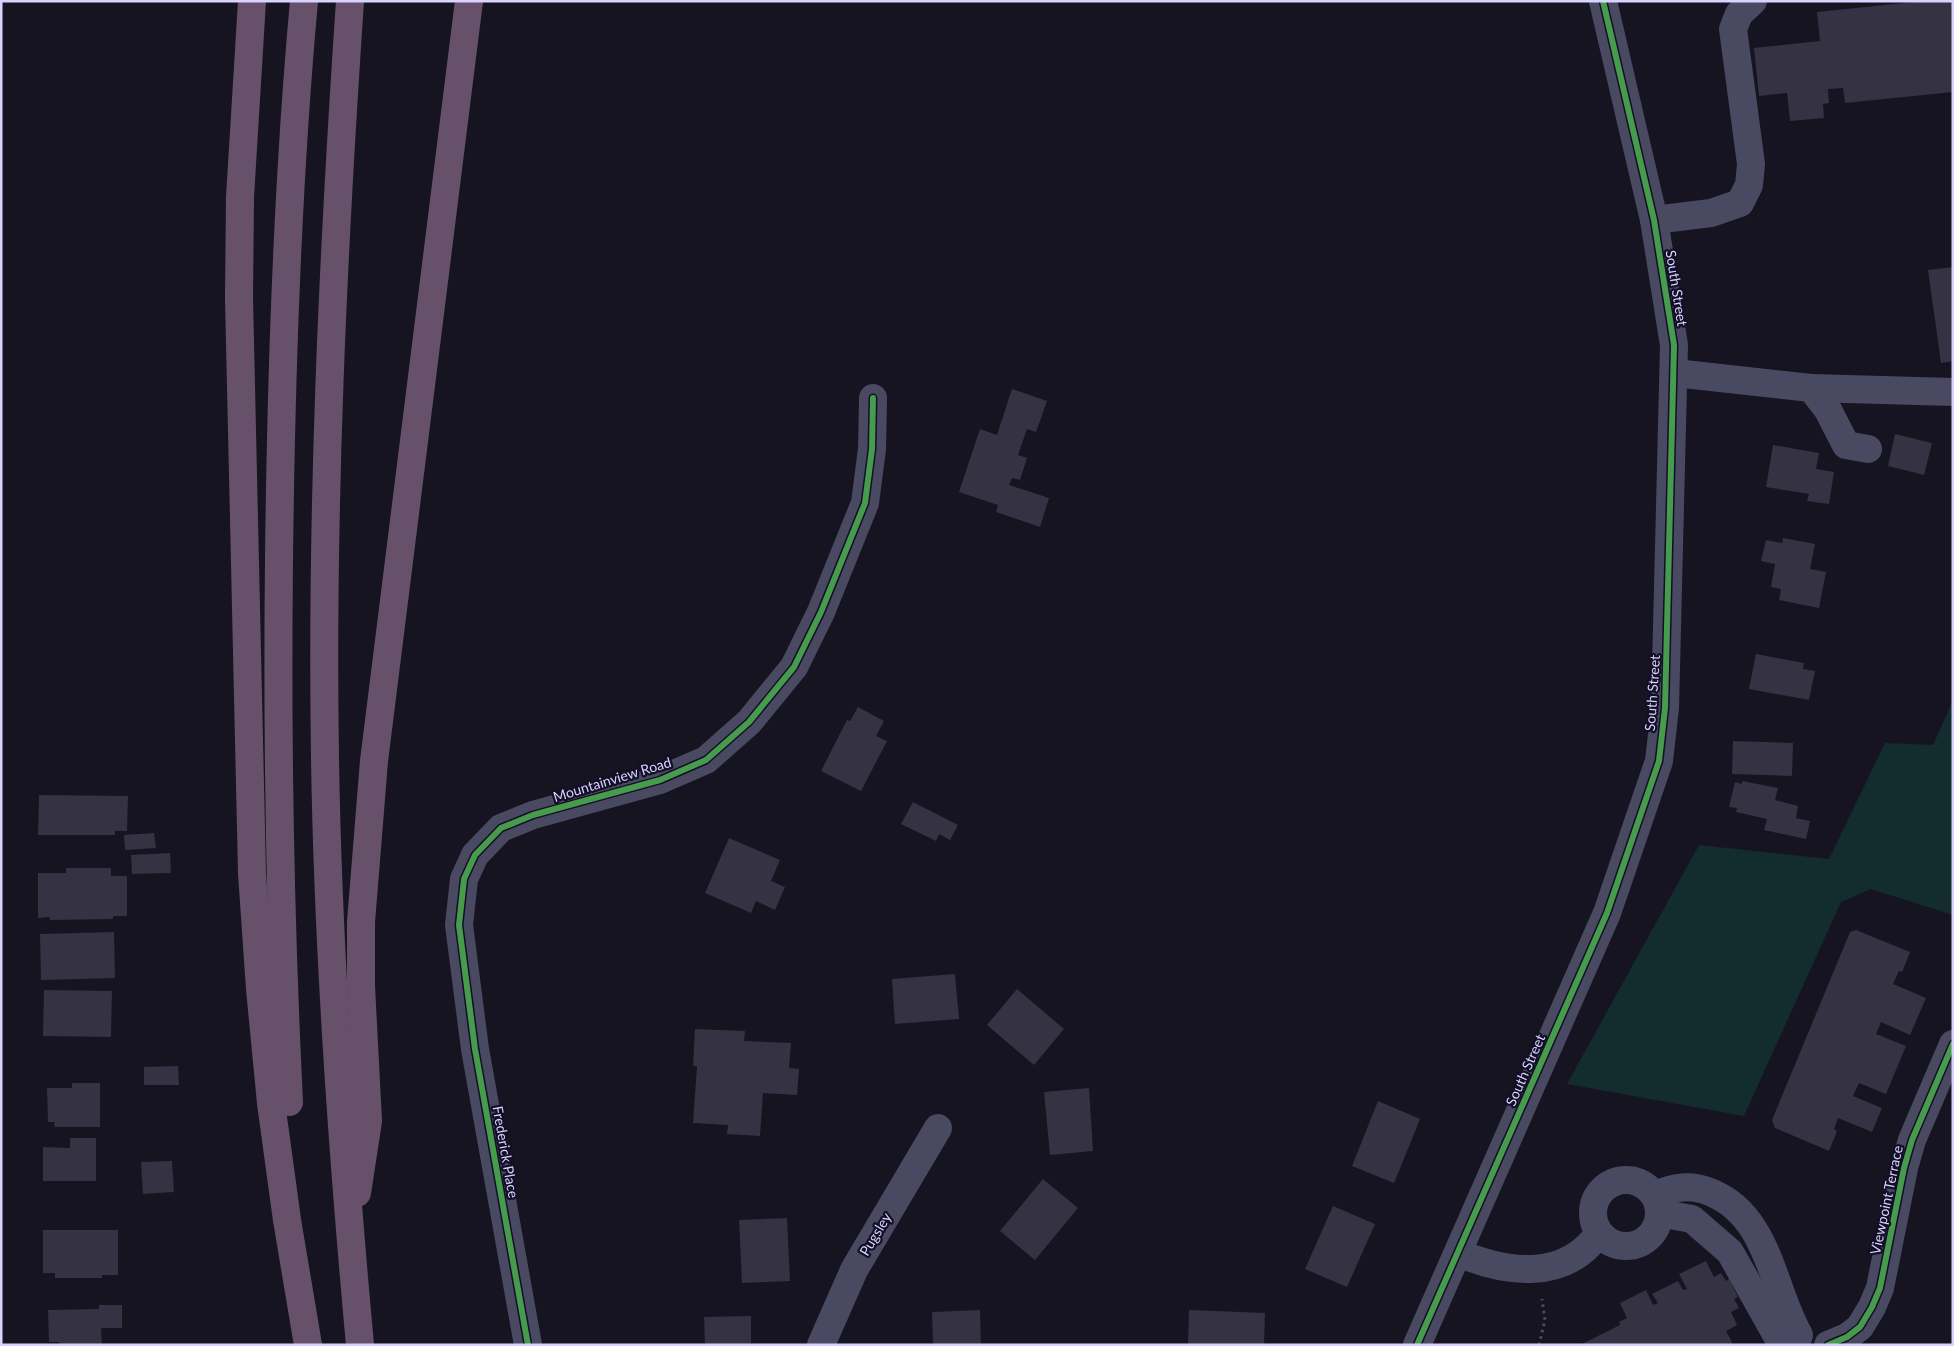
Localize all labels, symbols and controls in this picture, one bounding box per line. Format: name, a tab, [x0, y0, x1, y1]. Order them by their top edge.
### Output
street label: South Street	[1663, 249, 1691, 327]
street label: South Street	[1641, 654, 1663, 732]
street label: Mountainview Road	[551, 753, 673, 805]
street label: South Street	[1502, 1032, 1548, 1108]
street label: Frederick Place	[490, 1105, 522, 1199]
street label: Viewpoint Terrace	[1866, 1144, 1906, 1256]
street label: Pugsley	[856, 1209, 895, 1259]

